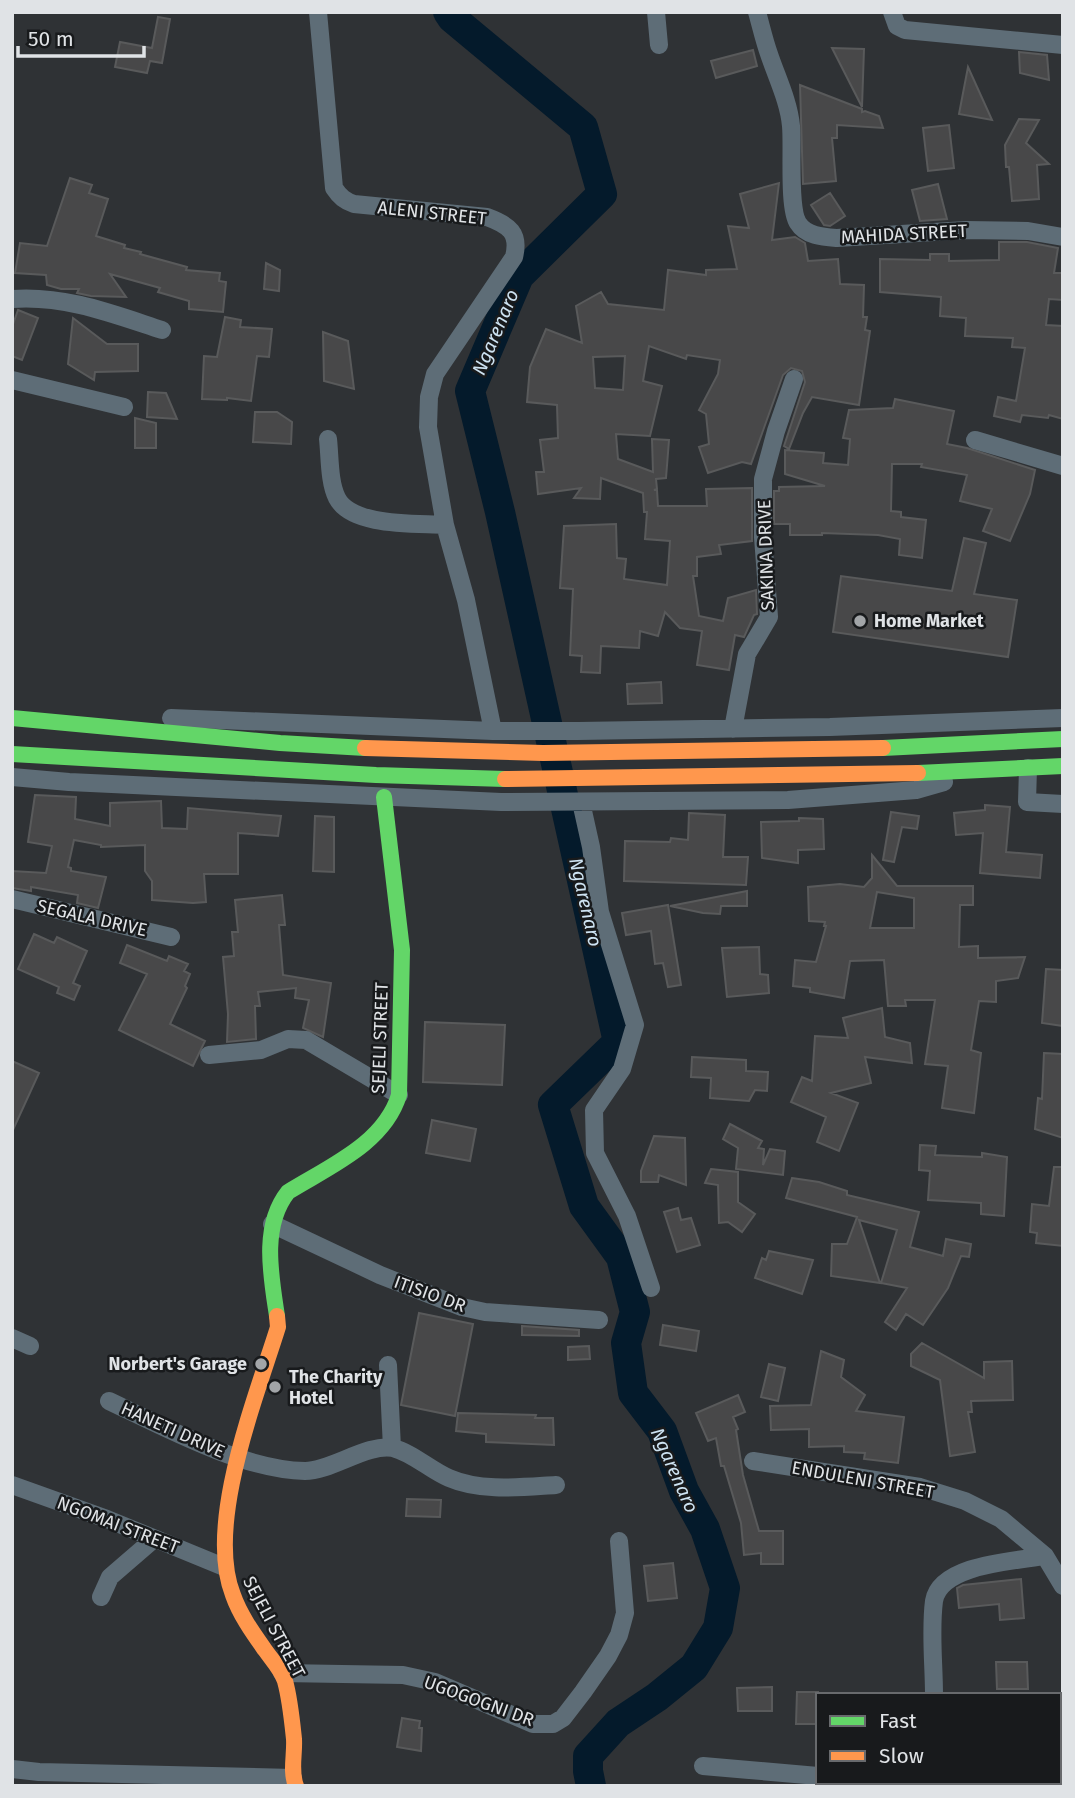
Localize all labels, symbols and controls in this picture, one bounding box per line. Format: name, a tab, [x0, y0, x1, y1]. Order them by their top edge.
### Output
scale bar	[18, 14, 144, 58]
text: 50 m	[28, 26, 74, 52]
street label: ALENI STREET	[376, 196, 488, 230]
street label: MAHIDA STREET	[840, 220, 968, 248]
water label: Ngarenaro	[467, 286, 524, 378]
street label: SAKINA DRIVE	[753, 499, 779, 611]
place label: Home Market	[874, 610, 985, 632]
marker: Home Market	[852, 613, 868, 629]
water label: Ngarenaro	[564, 855, 607, 949]
street label: SEGALA DRIVE	[35, 895, 149, 941]
street label: SEJELI STREET	[367, 981, 393, 1094]
street label: ITISIO DR	[391, 1271, 469, 1317]
place label: Norbert's Garage	[108, 1353, 247, 1375]
marker: Norbert's Garage	[253, 1356, 269, 1372]
place label: The Charity Hotel	[289, 1366, 383, 1409]
marker: The Charity Hotel	[267, 1379, 283, 1395]
street label: HANETI DRIVE	[118, 1397, 228, 1463]
water label: Ngarenaro	[646, 1424, 703, 1516]
street label: ENDULENI STREET	[790, 1457, 937, 1504]
street label: NGOMAI STREET	[54, 1492, 183, 1559]
street label: SEJELI STREET	[238, 1573, 310, 1682]
street label: UGOGOGNI DR	[421, 1671, 537, 1731]
legend	[816, 1693, 1061, 1784]
text: Fast	[879, 1708, 917, 1734]
text: Slow	[879, 1743, 924, 1769]

